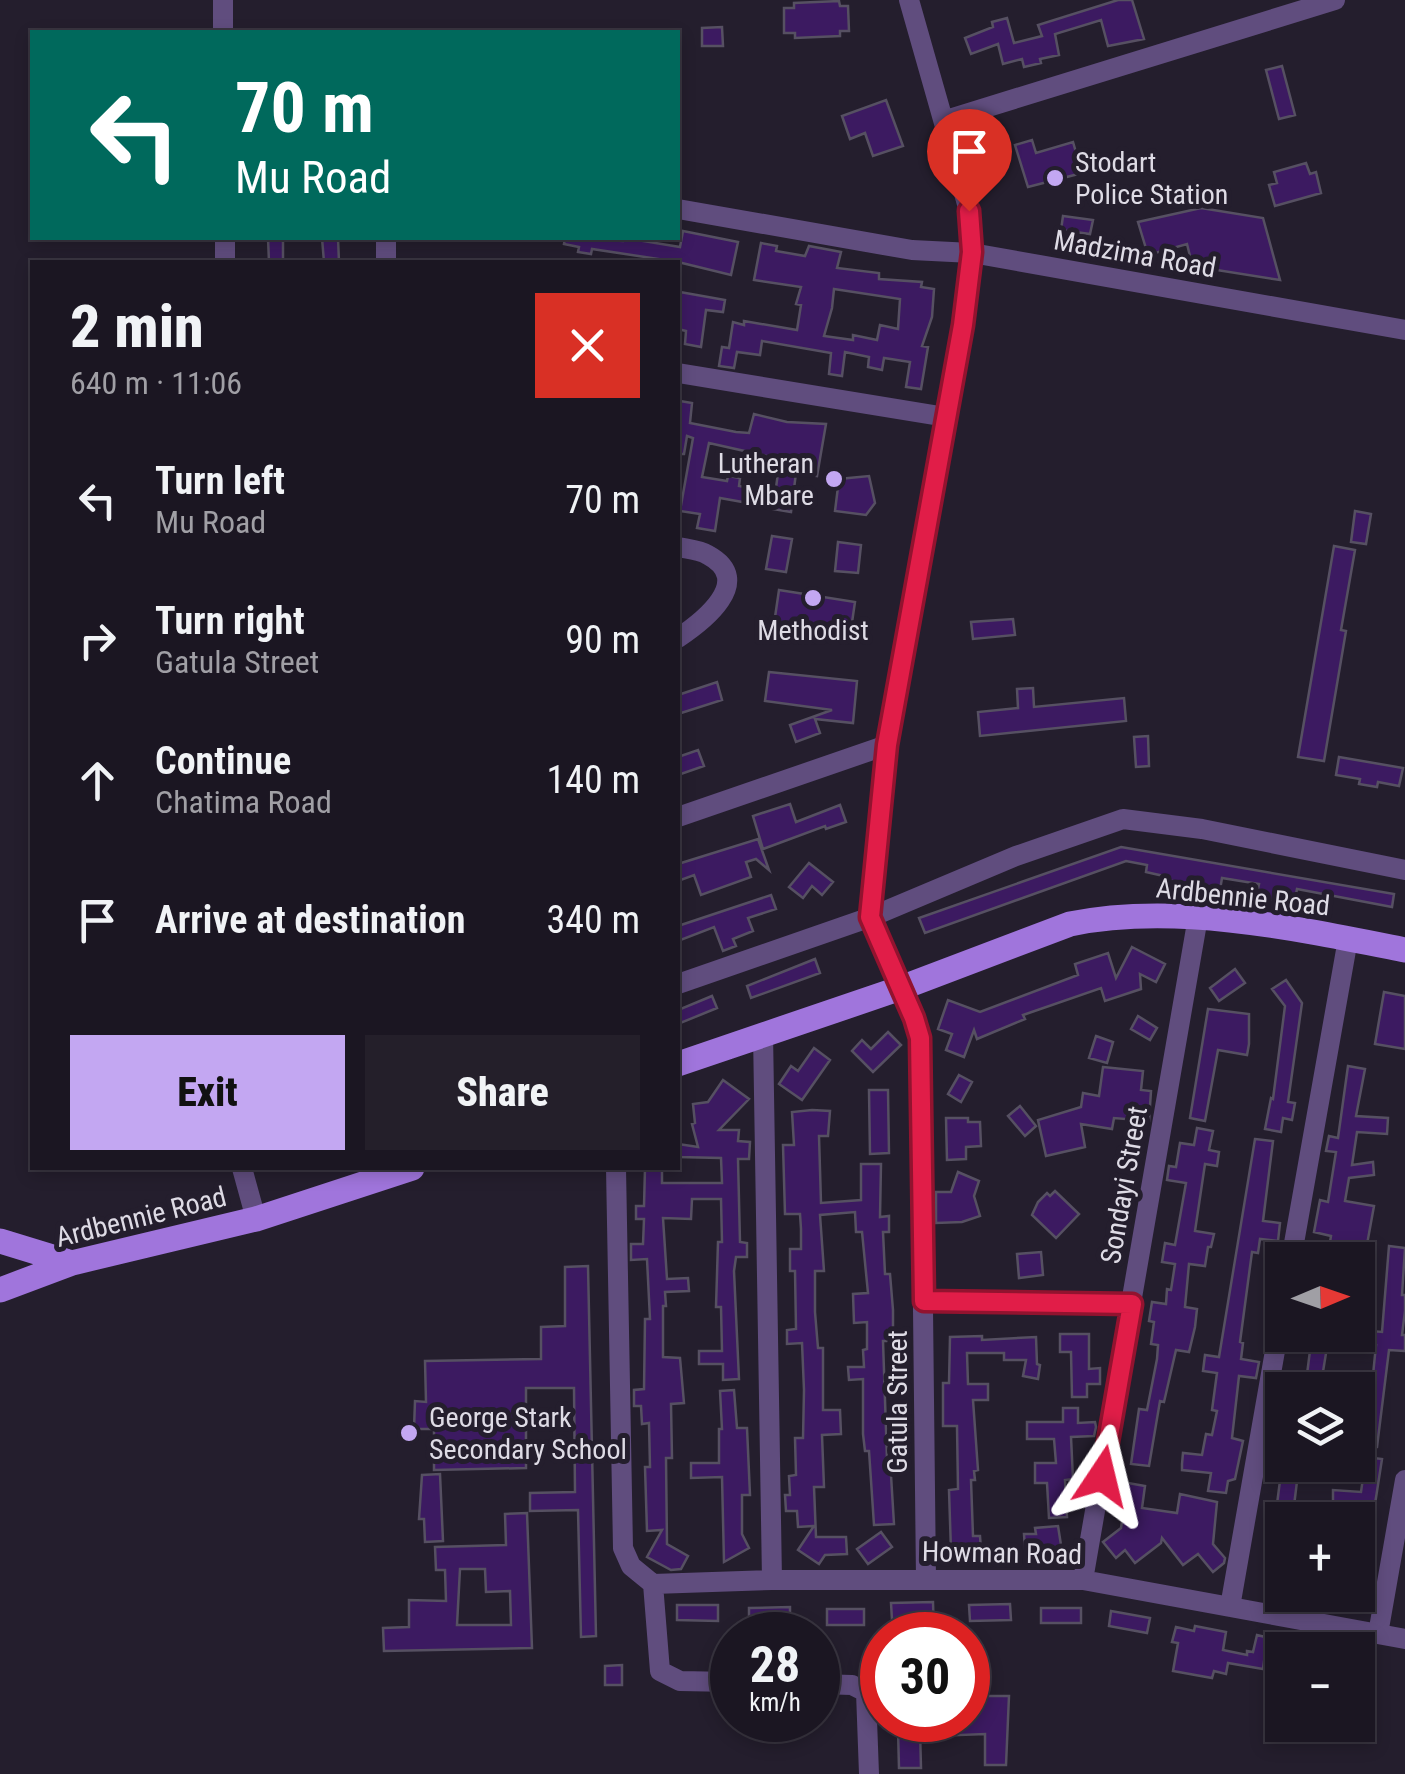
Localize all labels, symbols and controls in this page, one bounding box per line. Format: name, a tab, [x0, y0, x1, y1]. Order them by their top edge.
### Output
text: 70 m	[235, 67, 374, 149]
icon: left	[70, 70, 200, 200]
pin	[927, 109, 1012, 212]
icon: arrive	[942, 124, 997, 179]
place label: Stodart Police Station	[1075, 146, 1228, 211]
text: Mu Road	[235, 151, 391, 204]
marker: Stodart Police Station	[1044, 167, 1066, 189]
street label: Madzima Road	[1051, 223, 1219, 285]
text: 2 min	[70, 291, 204, 362]
button: close	[535, 293, 640, 398]
text: 640 m · 11:06	[70, 364, 242, 402]
place label: Lutheran Mbare	[718, 447, 814, 512]
text: Turn left	[155, 459, 285, 503]
marker: Lutheran Mbare	[823, 468, 845, 490]
icon: left	[70, 473, 125, 528]
text: 70 m	[565, 478, 640, 522]
text: Mu Road	[155, 503, 266, 541]
marker: Methodist	[802, 587, 824, 609]
text: Turn right	[155, 599, 305, 643]
icon: right	[70, 613, 125, 668]
place label: Methodist	[757, 614, 869, 647]
text: 90 m	[565, 618, 640, 662]
text: Gatula Street	[155, 643, 319, 681]
text: Continue	[155, 739, 291, 783]
icon: ahead	[70, 753, 125, 808]
text: 140 m	[546, 758, 640, 802]
text: Chatima Road	[155, 783, 332, 821]
street label: Ardbennie Road	[1154, 871, 1332, 923]
icon: arrive	[70, 893, 125, 948]
text: Arrive at destination	[155, 898, 465, 942]
text: 340 m	[546, 898, 640, 942]
button: Exit	[70, 1035, 345, 1150]
button: Share	[365, 1035, 640, 1150]
street label: Sondayi Street	[1094, 1104, 1154, 1266]
street label: Ardbennie Road	[52, 1180, 230, 1254]
north arrow	[1265, 1242, 1375, 1352]
map controls	[1265, 1242, 1375, 1742]
street label: Gatula Street	[881, 1330, 914, 1474]
button: layers	[1265, 1372, 1375, 1482]
place label: George Stark Secondary School	[429, 1401, 627, 1466]
marker: George Stark Secondary School	[398, 1422, 420, 1444]
position arrow	[1050, 1424, 1154, 1528]
button: +	[1265, 1502, 1375, 1612]
street label: Howman Road	[922, 1535, 1082, 1571]
speed limit sign: 30	[860, 1612, 990, 1742]
button: −	[1265, 1632, 1375, 1742]
text: 28	[750, 1636, 800, 1694]
text: km/h	[749, 1688, 801, 1717]

